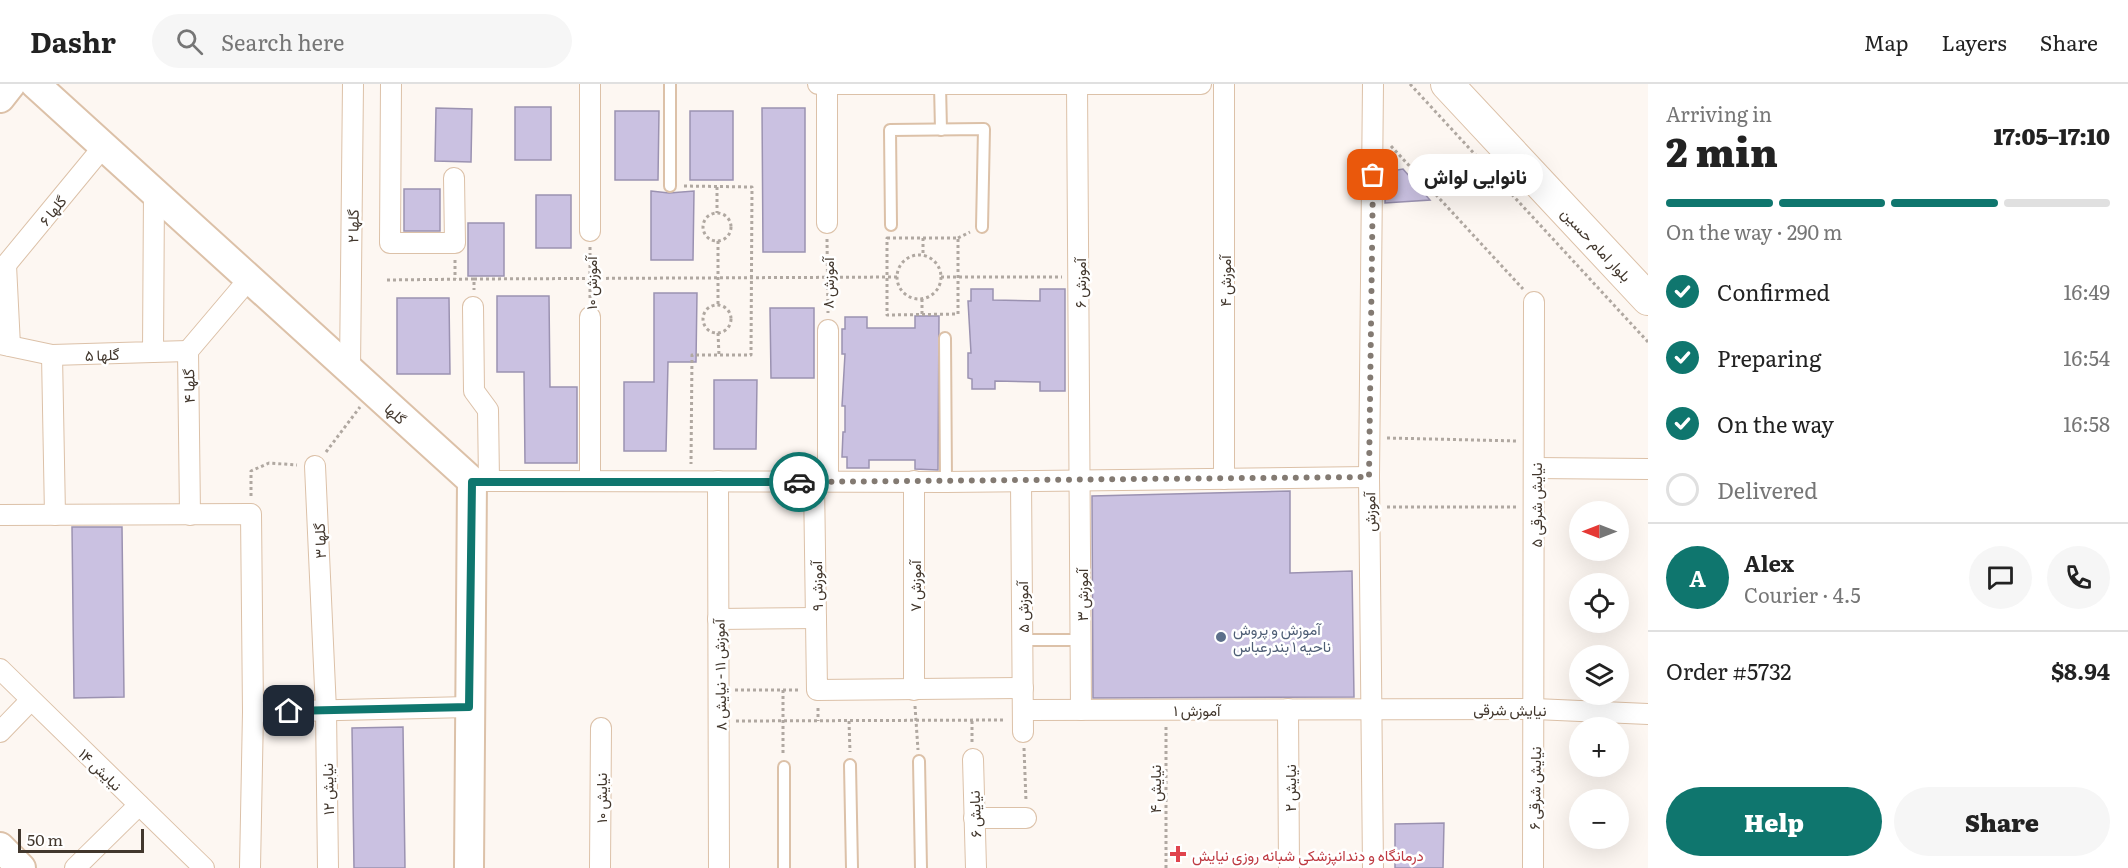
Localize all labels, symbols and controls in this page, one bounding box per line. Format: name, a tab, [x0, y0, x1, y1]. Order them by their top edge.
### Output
search box	[152, 14, 572, 68]
text: Dashr	[30, 20, 116, 62]
icon: search	[173, 25, 206, 58]
text: Search here	[221, 25, 344, 58]
text: Map	[1864, 26, 1909, 57]
text: Layers	[1942, 26, 2007, 57]
text: Share	[2040, 26, 2098, 57]
text: Arriving in	[1666, 98, 1772, 128]
text: 17:05–17:10	[1994, 119, 2110, 152]
text: 2 min	[1666, 121, 1778, 179]
pin	[1347, 149, 1398, 200]
callout: نانوایی لواش	[1409, 154, 1544, 196]
icon: bag	[1356, 158, 1389, 191]
text: نانوایی لواش	[1424, 160, 1527, 190]
street label: گلها ۶	[33, 190, 72, 230]
street label: بلوار امام حسین	[1556, 202, 1638, 286]
street label: گلها ۲	[340, 209, 364, 243]
text: On the way · 290 m	[1666, 216, 1842, 246]
street label: آموزش ۴	[1213, 254, 1236, 307]
street label: آموزش ۱۰	[579, 255, 602, 310]
street label: آموزش ۸	[816, 256, 839, 309]
street label: آموزش ۶	[1068, 256, 1091, 308]
icon: check	[1666, 275, 1699, 308]
text: Confirmed	[1717, 275, 1830, 308]
text: 16:49	[2063, 276, 2110, 306]
icon: check	[1666, 341, 1699, 374]
text: Preparing	[1717, 341, 1821, 374]
street label: گلها ۵	[84, 342, 120, 366]
text: 16:54	[2063, 342, 2110, 372]
street label: گلها ۴	[176, 368, 200, 403]
street label: گلها	[380, 397, 412, 429]
icon: check	[1666, 407, 1699, 440]
text: On the way	[1717, 407, 1834, 440]
text: 16:58	[2063, 408, 2110, 438]
courier	[769, 452, 829, 512]
street label: نیایش شرقی ۵	[1524, 463, 1547, 547]
icon: car	[783, 466, 816, 499]
text: Delivered	[1717, 473, 1818, 506]
street label: آموزش	[1357, 490, 1381, 532]
north arrow	[1569, 501, 1629, 561]
map controls	[1569, 501, 1629, 849]
street label: گلها ۳	[307, 522, 331, 559]
text: Alex	[1744, 546, 1794, 579]
button: chat	[1969, 546, 2032, 609]
button: phone	[2047, 546, 2110, 609]
street label: آموزش ۹	[804, 559, 828, 611]
street label: آموزش ۷	[903, 559, 926, 612]
text: A	[1689, 561, 1706, 594]
street label: آموزش ۳	[1070, 567, 1093, 621]
button: locate	[1569, 573, 1629, 633]
street label: آموزش ۵	[1010, 579, 1034, 633]
text: Courier · 4.5	[1744, 579, 1861, 609]
place label: آموزش و پروش ناحیه ۱ بندرعباس	[1233, 617, 1331, 657]
street label: آموزش ۱۱ - نیایش ۸	[707, 618, 731, 731]
marker: آموزش و پروش ناحیه ۱ بندرعباس	[1214, 630, 1228, 644]
button: layers	[1569, 645, 1629, 705]
text: Order #5732	[1666, 654, 1791, 687]
text: $8.94	[2051, 654, 2110, 687]
pin	[263, 685, 314, 736]
icon: home	[272, 694, 305, 727]
street label: نیایش شرقی	[1473, 697, 1547, 721]
street label: آموزش ۱	[1173, 698, 1222, 721]
button: +	[1569, 717, 1629, 777]
street label: نیایش ۱۴	[74, 742, 128, 796]
street label: نیایش شرقی ۶	[1522, 746, 1546, 830]
street label: نیایش ۱۲	[315, 763, 339, 815]
street label: نیایش ۲	[1278, 764, 1301, 812]
street label: نیایش ۴	[1143, 765, 1166, 813]
street label: نیایش ۱۰	[589, 773, 612, 823]
button: Help	[1666, 787, 1882, 856]
button: Share	[1894, 787, 2110, 856]
button: −	[1569, 789, 1629, 849]
street label: نیایش ۶	[962, 790, 986, 838]
scale bar	[18, 826, 144, 854]
text: 50 m	[27, 827, 63, 851]
place label: درمانگاه و دندانپزشکی شبانه روزی نیایش	[1192, 843, 1424, 866]
marker: درمانگاه و دندانپزشکی شبانه روزی نیایش	[1169, 845, 1187, 863]

